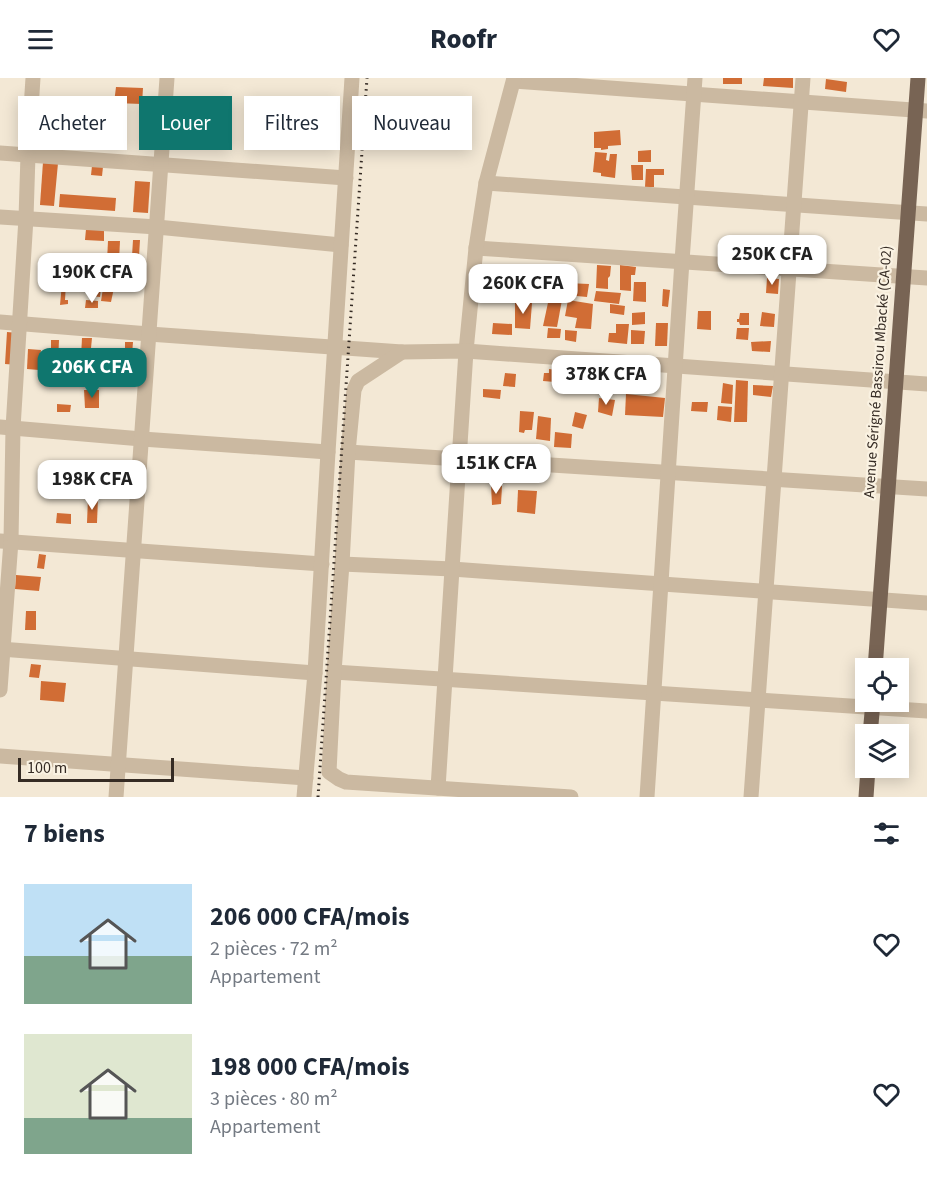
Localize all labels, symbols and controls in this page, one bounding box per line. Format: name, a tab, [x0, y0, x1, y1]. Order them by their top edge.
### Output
text: Roofr	[430, 20, 497, 59]
icon: menu	[24, 23, 57, 56]
icon: heart	[870, 23, 903, 56]
chip: Acheter	[18, 96, 127, 150]
chip: Louer	[139, 96, 232, 150]
chip: Filtres	[244, 96, 340, 150]
chip: Nouveau	[352, 96, 472, 150]
pin: 250K CFA	[710, 235, 834, 286]
text: 250K CFA	[732, 240, 812, 268]
street label: Avenue Sérigné Bassirou Mbacké (CA-02)	[859, 245, 897, 499]
pin: 190K CFA	[30, 253, 154, 304]
text: 190K CFA	[52, 258, 132, 286]
pin: 260K CFA	[461, 264, 585, 315]
text: 260K CFA	[483, 269, 563, 297]
pin: 206K CFA	[30, 348, 154, 399]
text: 206K CFA	[52, 353, 132, 381]
pin: 378K CFA	[544, 355, 668, 406]
text: 378K CFA	[566, 360, 646, 388]
pin: 151K CFA	[434, 444, 558, 495]
text: 151K CFA	[456, 449, 536, 477]
pin: 198K CFA	[30, 460, 154, 511]
text: 198K CFA	[52, 465, 132, 493]
map controls	[855, 658, 909, 778]
button: locate	[855, 658, 909, 712]
button: layers	[855, 724, 909, 778]
scale bar	[18, 755, 174, 782]
text: 100 m	[27, 757, 67, 779]
text: 7 biens	[24, 815, 105, 852]
icon: filters	[870, 817, 903, 850]
text: 206 000 CFA/mois	[210, 898, 410, 935]
icon: home	[72, 908, 144, 980]
icon: heart	[870, 928, 903, 961]
text: 2 pièces · 72 m²	[210, 935, 338, 963]
text: Appartement	[210, 963, 320, 991]
text: 198 000 CFA/mois	[210, 1048, 410, 1085]
icon: home	[72, 1058, 144, 1130]
icon: heart	[870, 1078, 903, 1111]
text: 3 pièces · 80 m²	[210, 1085, 338, 1113]
text: Appartement	[210, 1113, 320, 1141]

